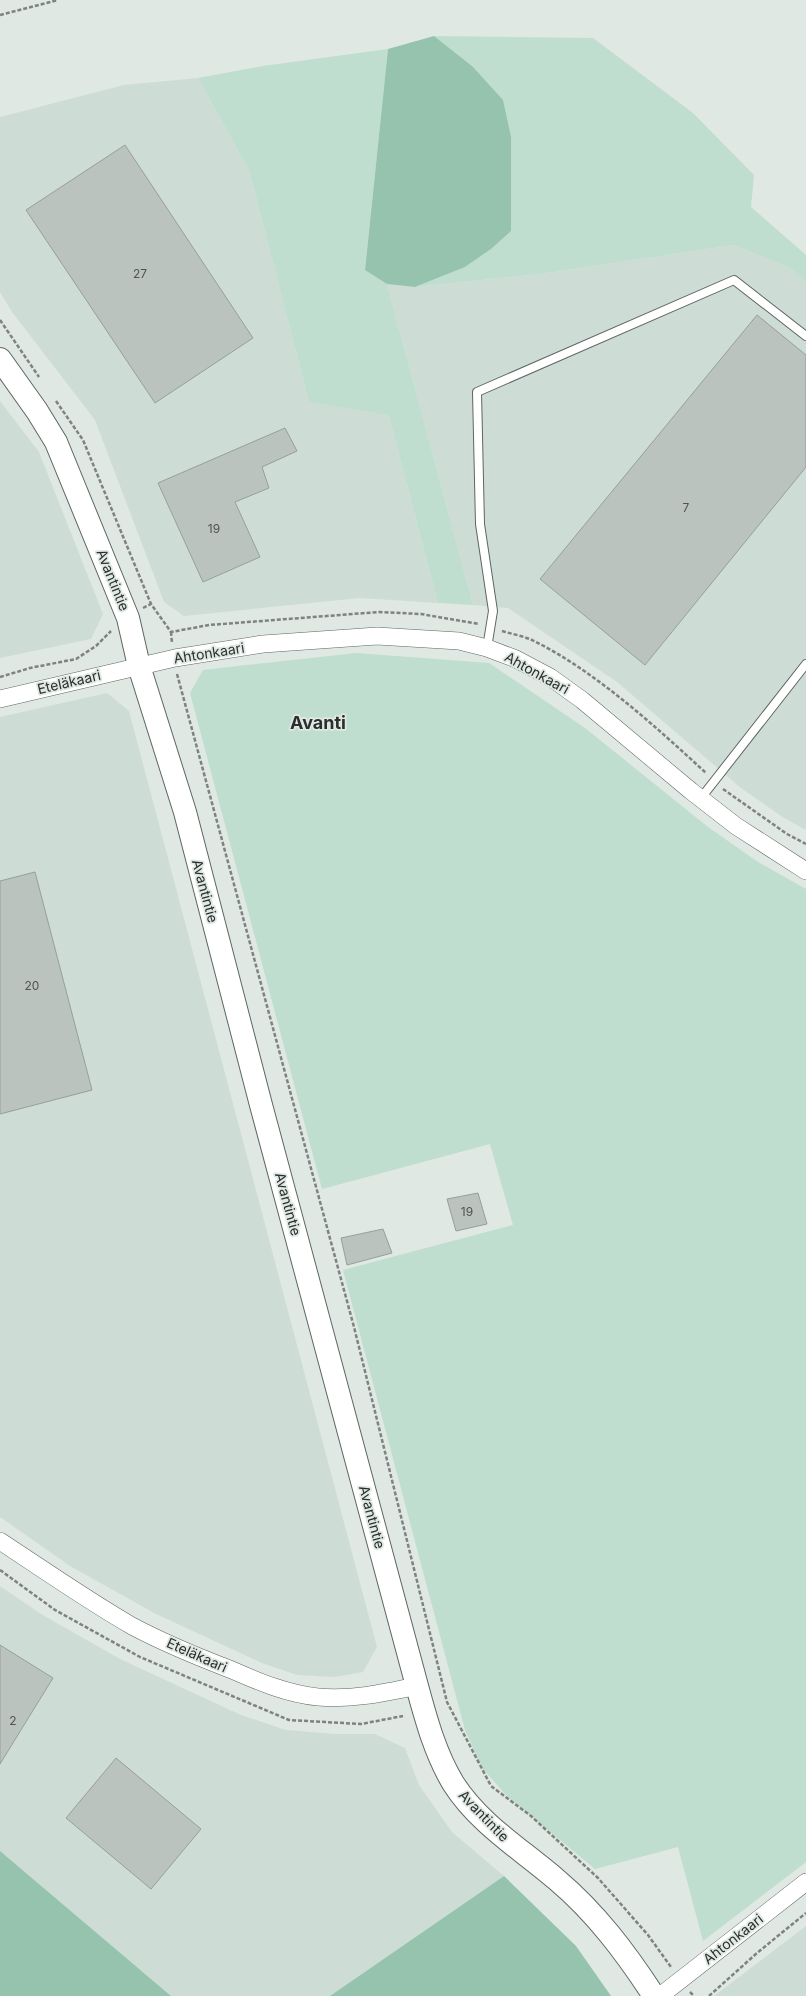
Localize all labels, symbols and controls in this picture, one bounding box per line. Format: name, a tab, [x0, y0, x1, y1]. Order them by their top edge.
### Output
house number: 27	[133, 266, 147, 281]
house number: 7	[683, 500, 690, 515]
house number: 19	[208, 521, 220, 536]
street label: Avantintie	[93, 546, 134, 613]
street label: Ahtonkaari	[172, 639, 245, 666]
street label: Ahtonkaari	[502, 648, 573, 697]
street label: Eteläkaari	[36, 666, 102, 697]
district label: Avanti	[290, 712, 346, 733]
street label: Avantintie	[189, 857, 222, 924]
house number: 20	[25, 978, 39, 993]
street label: Avantintie	[272, 1170, 305, 1237]
house number: 19	[461, 1204, 473, 1219]
street label: Avantintie	[356, 1483, 389, 1550]
street label: Eteläkaari	[164, 1634, 230, 1675]
house number: 2	[9, 1713, 17, 1728]
street label: Avantintie	[456, 1786, 513, 1845]
street label: Ahtonkaari	[699, 1910, 766, 1967]

